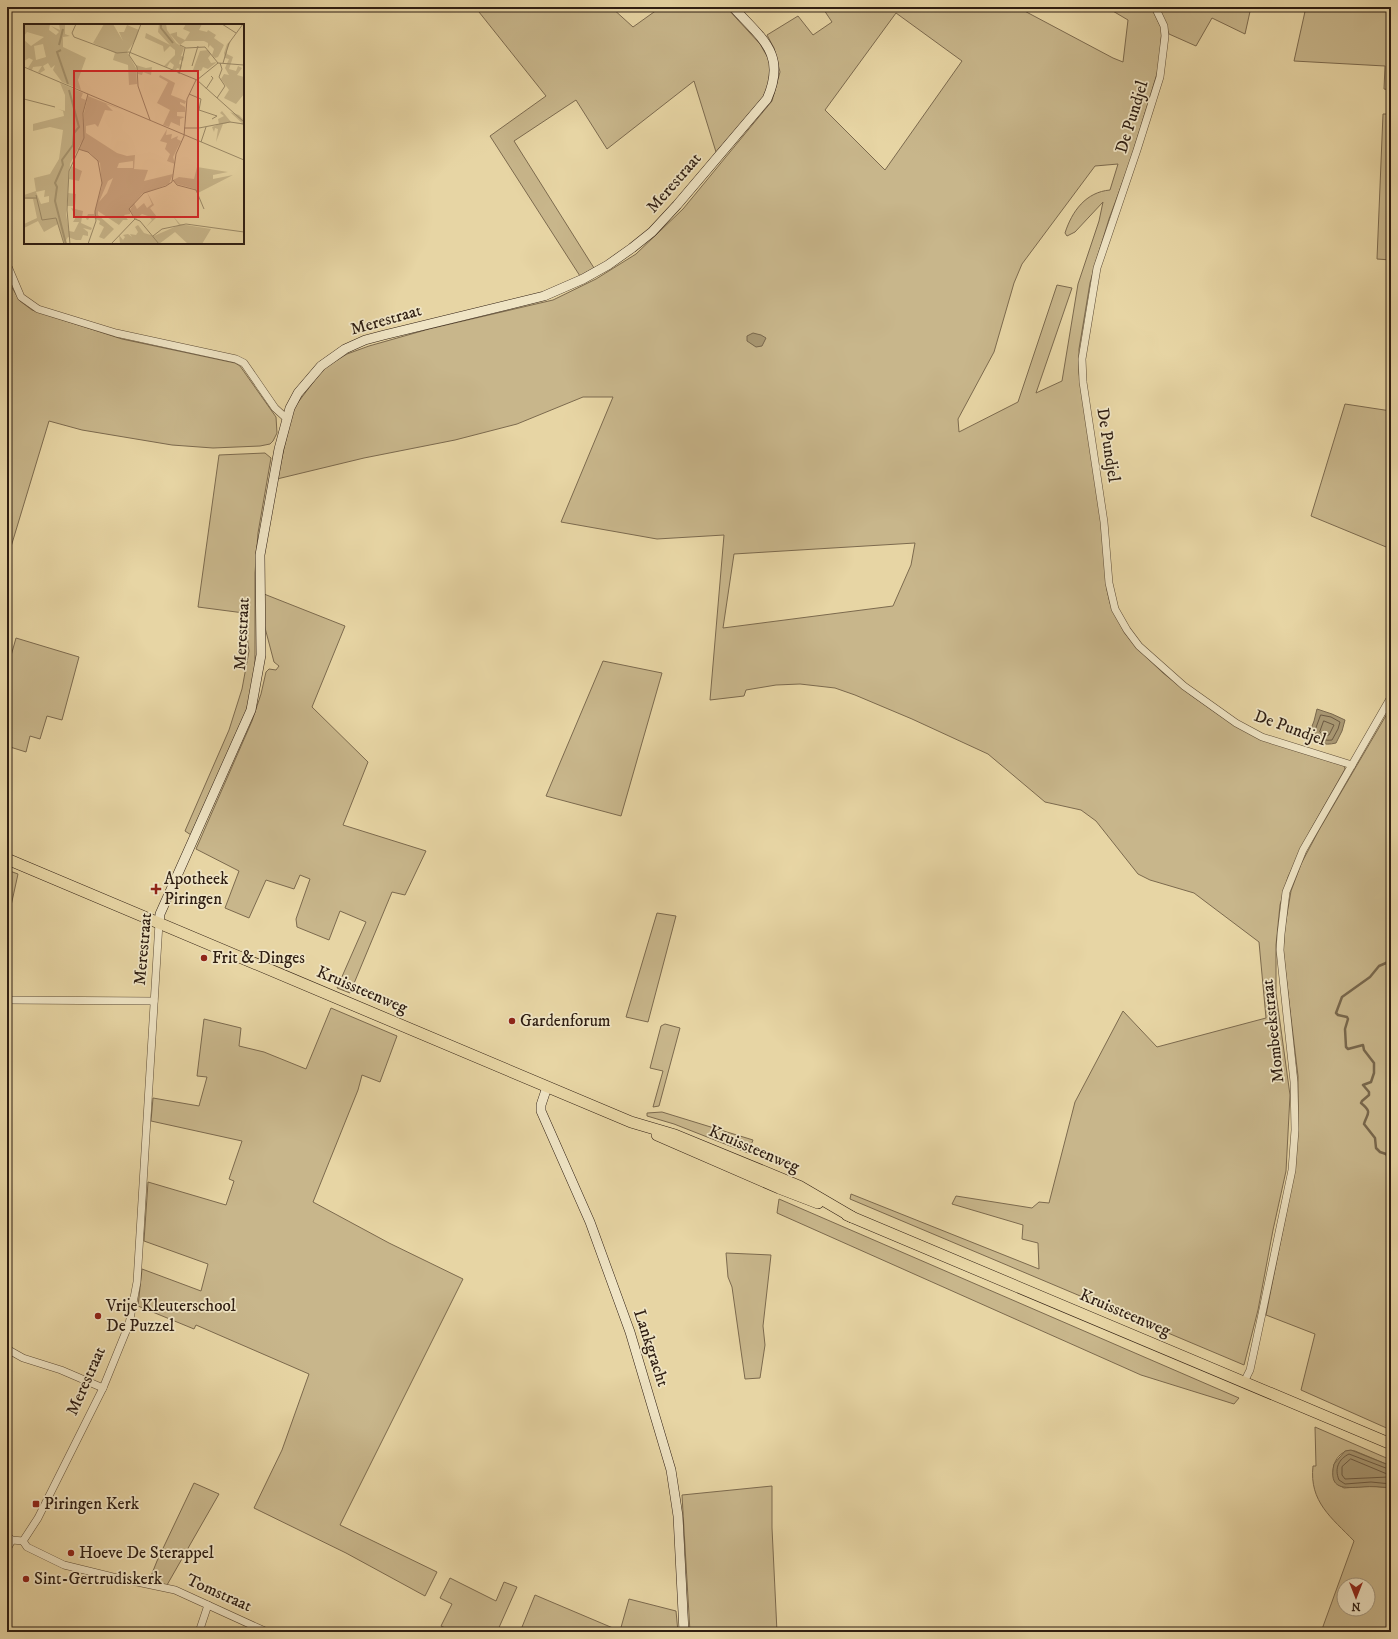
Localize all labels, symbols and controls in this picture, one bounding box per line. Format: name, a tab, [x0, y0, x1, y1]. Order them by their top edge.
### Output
inset map	[24, 24, 244, 244]
street label: De Pundjel	[1111, 78, 1153, 156]
street label: Merestraat	[642, 148, 707, 218]
street label: Merestraat	[348, 299, 425, 341]
street label: De Pundjel	[1091, 406, 1125, 484]
street label: Merestraat	[229, 596, 255, 671]
street label: De Pundjel	[1251, 705, 1329, 751]
place label: Apotheek Piringen	[164, 868, 229, 910]
marker: Apotheek Piringen	[151, 884, 161, 894]
street label: Merestraat	[129, 911, 157, 986]
place label: Frit & Dinges	[212, 947, 305, 969]
marker: Frit & Dinges	[199, 953, 209, 963]
street label: Kruissteenweg	[313, 961, 411, 1019]
street label: Mombeekstraat	[1257, 978, 1289, 1084]
place label: Gardenforum	[520, 1010, 611, 1032]
marker: Gardenforum	[507, 1016, 517, 1026]
street label: Kruissteenweg	[705, 1120, 803, 1178]
street label: Kruissteenweg	[1076, 1284, 1174, 1342]
place label: Vrije Kleuterschool De Puzzel	[105, 1295, 236, 1337]
street label: Lankgracht	[628, 1306, 674, 1390]
marker: Vrije Kleuterschool De Puzzel	[93, 1311, 103, 1321]
street label: Merestraat	[61, 1343, 111, 1419]
place label: Piringen Kerk	[44, 1493, 140, 1515]
marker: Piringen Kerk	[31, 1499, 41, 1509]
place label: Hoeve De Sterappel	[79, 1542, 214, 1564]
marker: Hoeve De Sterappel	[66, 1548, 76, 1558]
place label: Sint-Gertrudiskerk	[34, 1568, 163, 1590]
street label: Tomstraat	[183, 1569, 256, 1617]
marker: Sint-Gertrudiskerk	[21, 1574, 31, 1584]
north arrow	[1336, 1577, 1376, 1617]
text: N	[1351, 1599, 1361, 1613]

